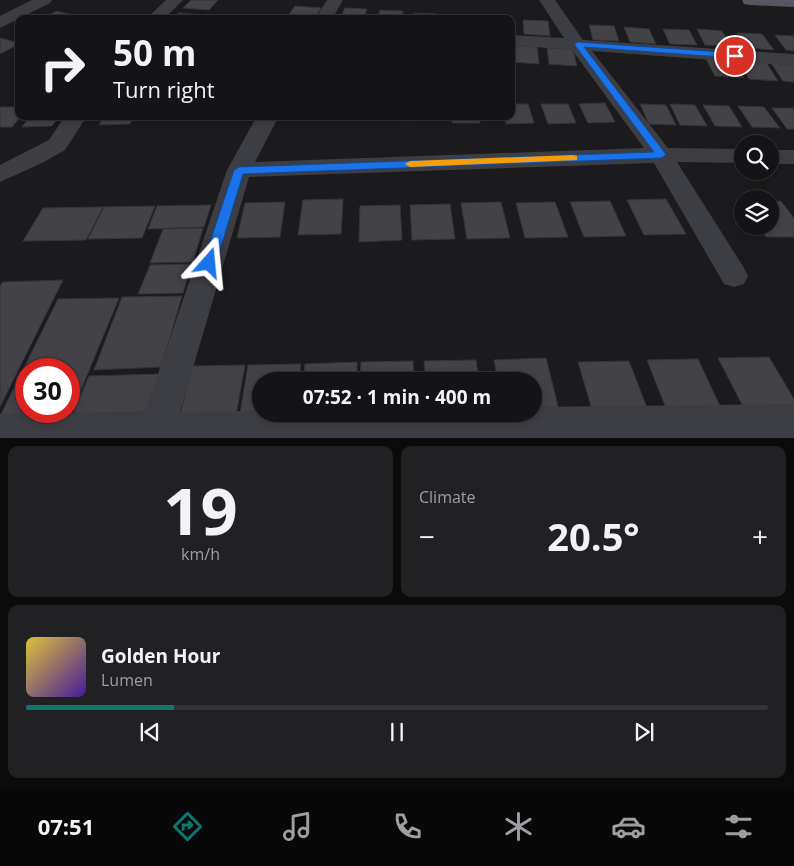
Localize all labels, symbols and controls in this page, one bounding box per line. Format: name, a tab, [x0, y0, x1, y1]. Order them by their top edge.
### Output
text: 50 m	[113, 29, 196, 76]
icon: right	[30, 35, 95, 100]
pin	[714, 35, 756, 77]
icon: arrive	[721, 42, 749, 70]
text: Turn right	[113, 74, 215, 104]
map controls	[734, 135, 779, 235]
button: search	[734, 135, 779, 180]
button: layers	[734, 190, 779, 235]
position arrow	[182, 236, 234, 288]
speed limit sign: 30	[15, 358, 80, 423]
text: 07:52 · 1 min · 400 m	[303, 384, 491, 410]
text: 19	[163, 466, 238, 554]
text: Climate	[419, 486, 476, 508]
text: 20.5°	[547, 510, 640, 562]
text: −	[419, 517, 435, 555]
text: +	[752, 517, 768, 555]
text: km/h	[181, 543, 220, 565]
text: Golden Hour	[101, 643, 220, 669]
text: Lumen	[101, 669, 153, 691]
icon: previous	[136, 718, 164, 746]
icon: pause	[383, 718, 411, 746]
icon: next	[630, 718, 658, 746]
icon: directions	[170, 809, 205, 844]
icon: music	[280, 809, 315, 844]
icon: phone	[390, 809, 425, 844]
icon: climate	[501, 809, 536, 844]
icon: car	[611, 809, 646, 844]
icon: filters	[721, 809, 756, 844]
text: 07:51	[38, 811, 94, 841]

